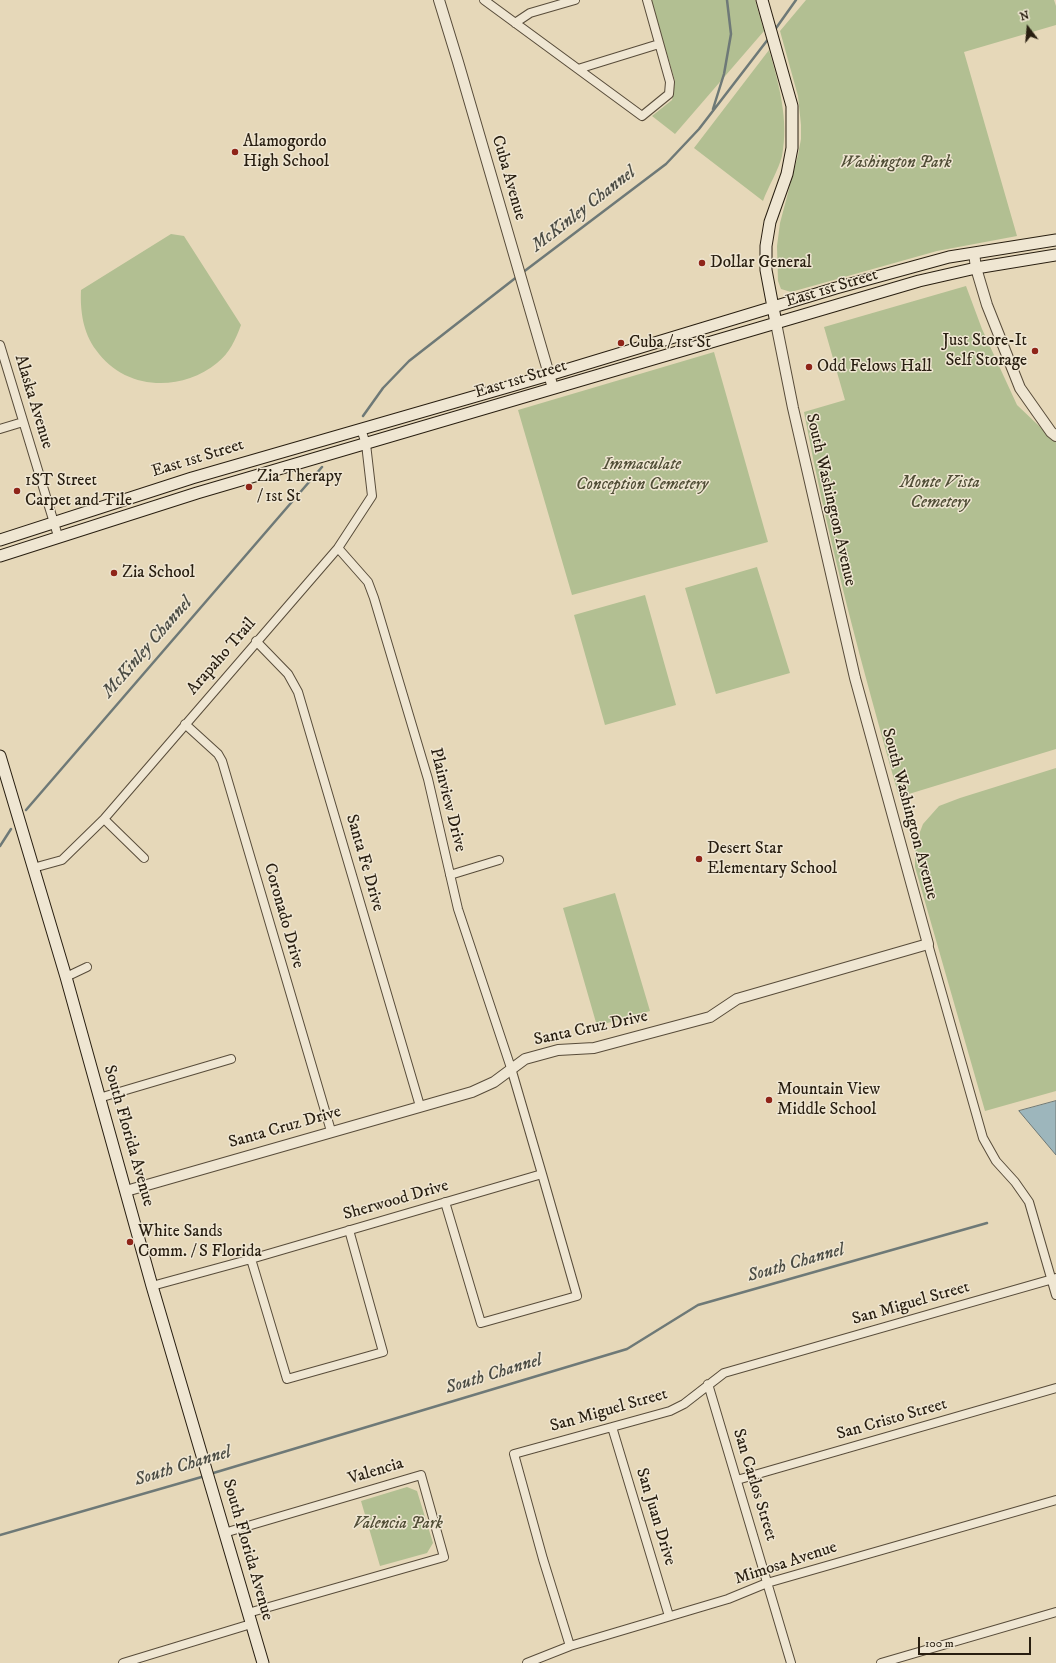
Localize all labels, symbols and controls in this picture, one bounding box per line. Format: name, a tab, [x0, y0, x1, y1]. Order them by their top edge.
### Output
north arrow	[1008, 8, 1048, 48]
text: N	[1018, 8, 1031, 24]
place label: Alamogordo High School	[243, 132, 329, 172]
street label: Cuba Avenue	[486, 133, 530, 223]
marker: Alamogordo High School	[230, 147, 240, 157]
park label: Washington Park	[840, 153, 952, 173]
water label: McKinley Channel	[528, 163, 640, 257]
place label: Dollar General	[710, 253, 812, 273]
marker: Dollar General	[697, 258, 707, 268]
street label: East 1st Street	[783, 265, 881, 313]
place label: Just Store-It Self Storage	[943, 331, 1027, 371]
place label: Cuba / 1st St	[629, 333, 711, 353]
marker: Cuba / 1st St	[616, 338, 626, 348]
marker: Just Store-It Self Storage	[1030, 346, 1040, 356]
street label: Alaska Avenue	[9, 353, 57, 451]
street label: East 1st Street	[472, 356, 570, 404]
place label: Odd Felows Hall	[817, 357, 932, 377]
marker: Odd Felows Hall	[804, 362, 814, 372]
street label: South Washington Avenue	[800, 412, 860, 588]
street label: East 1st Street	[149, 435, 247, 483]
park label: Immaculate Conception Cemetery	[576, 455, 708, 495]
place label: Zia Therapy / 1st St	[257, 467, 342, 507]
place label: 1ST Street Carpet and Tile	[25, 471, 132, 511]
park label: Monte Vista Cemetery	[900, 473, 980, 513]
marker: Zia Therapy / 1st St	[244, 482, 254, 492]
marker: 1ST Street Carpet and Tile	[12, 486, 22, 496]
place label: Zia School	[122, 563, 195, 583]
marker: Zia School	[109, 568, 119, 578]
water label: McKinley Channel	[98, 593, 198, 703]
street label: Arapaho Trail	[183, 614, 261, 700]
street label: South Washington Avenue	[876, 726, 942, 902]
street label: Plainview Drive	[424, 746, 470, 854]
street label: Santa Fe Drive	[340, 812, 388, 914]
place label: Desert Star Elementary School	[707, 839, 837, 879]
marker: Desert Star Elementary School	[694, 854, 704, 864]
street label: Coronado Drive	[258, 861, 308, 971]
street label: Santa Cruz Drive	[532, 1007, 650, 1051]
street label: South Florida Avenue	[98, 1063, 158, 1209]
place label: Mountain View Middle School	[777, 1080, 880, 1120]
marker: Mountain View Middle School	[764, 1095, 774, 1105]
street label: Santa Cruz Drive	[227, 1102, 343, 1154]
street label: Sherwood Drive	[341, 1176, 451, 1226]
place label: White Sands Comm. / S Florida	[138, 1222, 262, 1262]
marker: White Sands Comm. / S Florida	[125, 1237, 135, 1247]
water label: South Channel	[745, 1240, 847, 1288]
street label: San Miguel Street	[850, 1278, 972, 1330]
water label: South Channel	[443, 1350, 545, 1400]
street label: San Miguel Street	[548, 1385, 670, 1437]
street label: San Cristo Street	[834, 1395, 950, 1445]
street label: San Carlos Street	[727, 1426, 781, 1544]
water label: South Channel	[132, 1442, 234, 1492]
street label: Valencia	[346, 1454, 406, 1490]
street label: San Juan Drive	[630, 1466, 680, 1568]
street label: South Florida Avenue	[217, 1477, 277, 1623]
park label: Valencia Park	[353, 1514, 443, 1534]
street label: Mimosa Avenue	[732, 1538, 840, 1590]
scale bar	[920, 1629, 1033, 1655]
text: 100 m	[925, 1636, 954, 1651]

